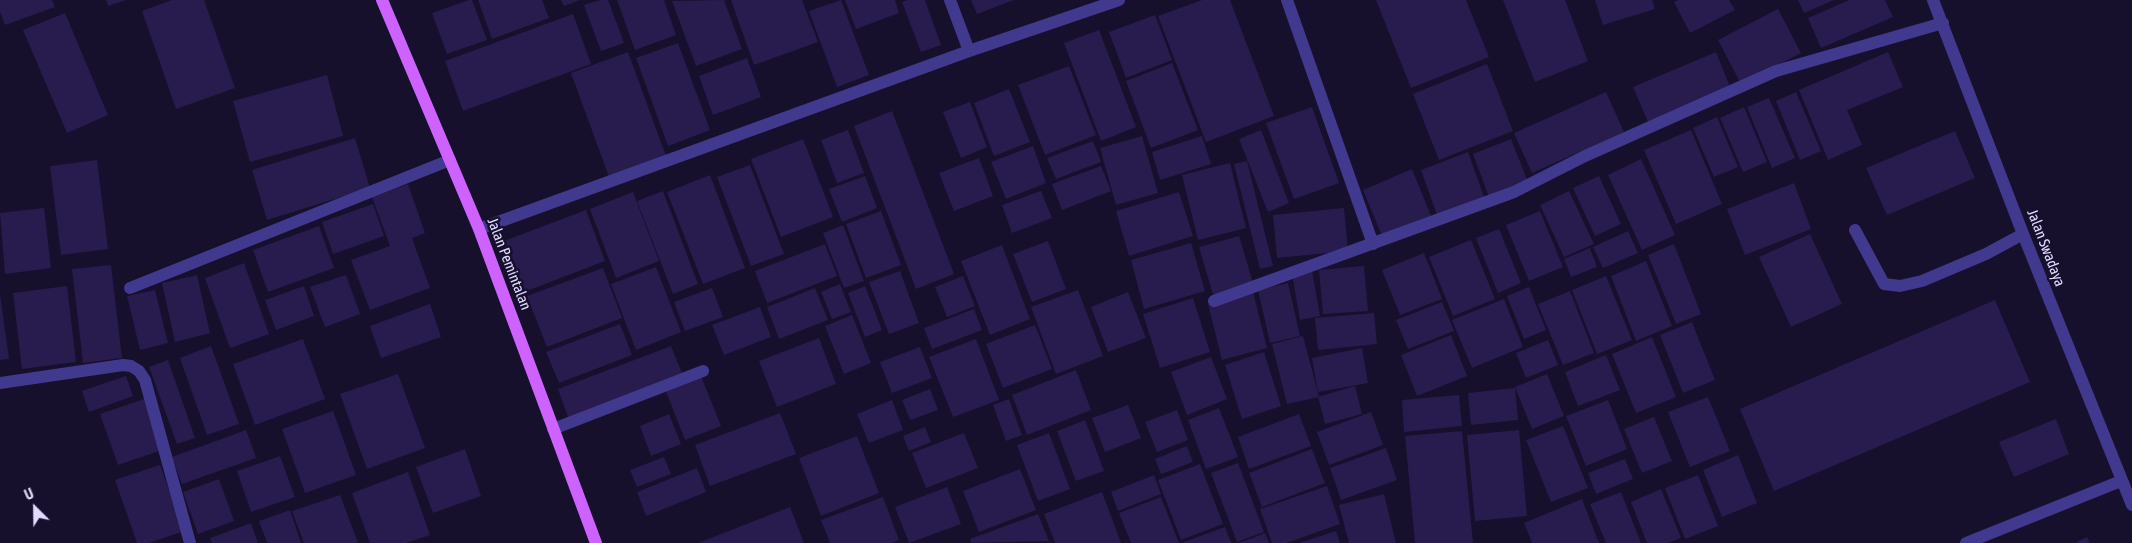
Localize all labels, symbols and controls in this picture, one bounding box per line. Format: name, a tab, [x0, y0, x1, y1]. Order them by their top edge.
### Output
street label: Jalan Swadaya	[2023, 207, 2069, 289]
street label: Jalan Pemintalan	[483, 215, 535, 313]
north arrow	[10, 483, 60, 533]
text: U	[22, 485, 36, 503]

